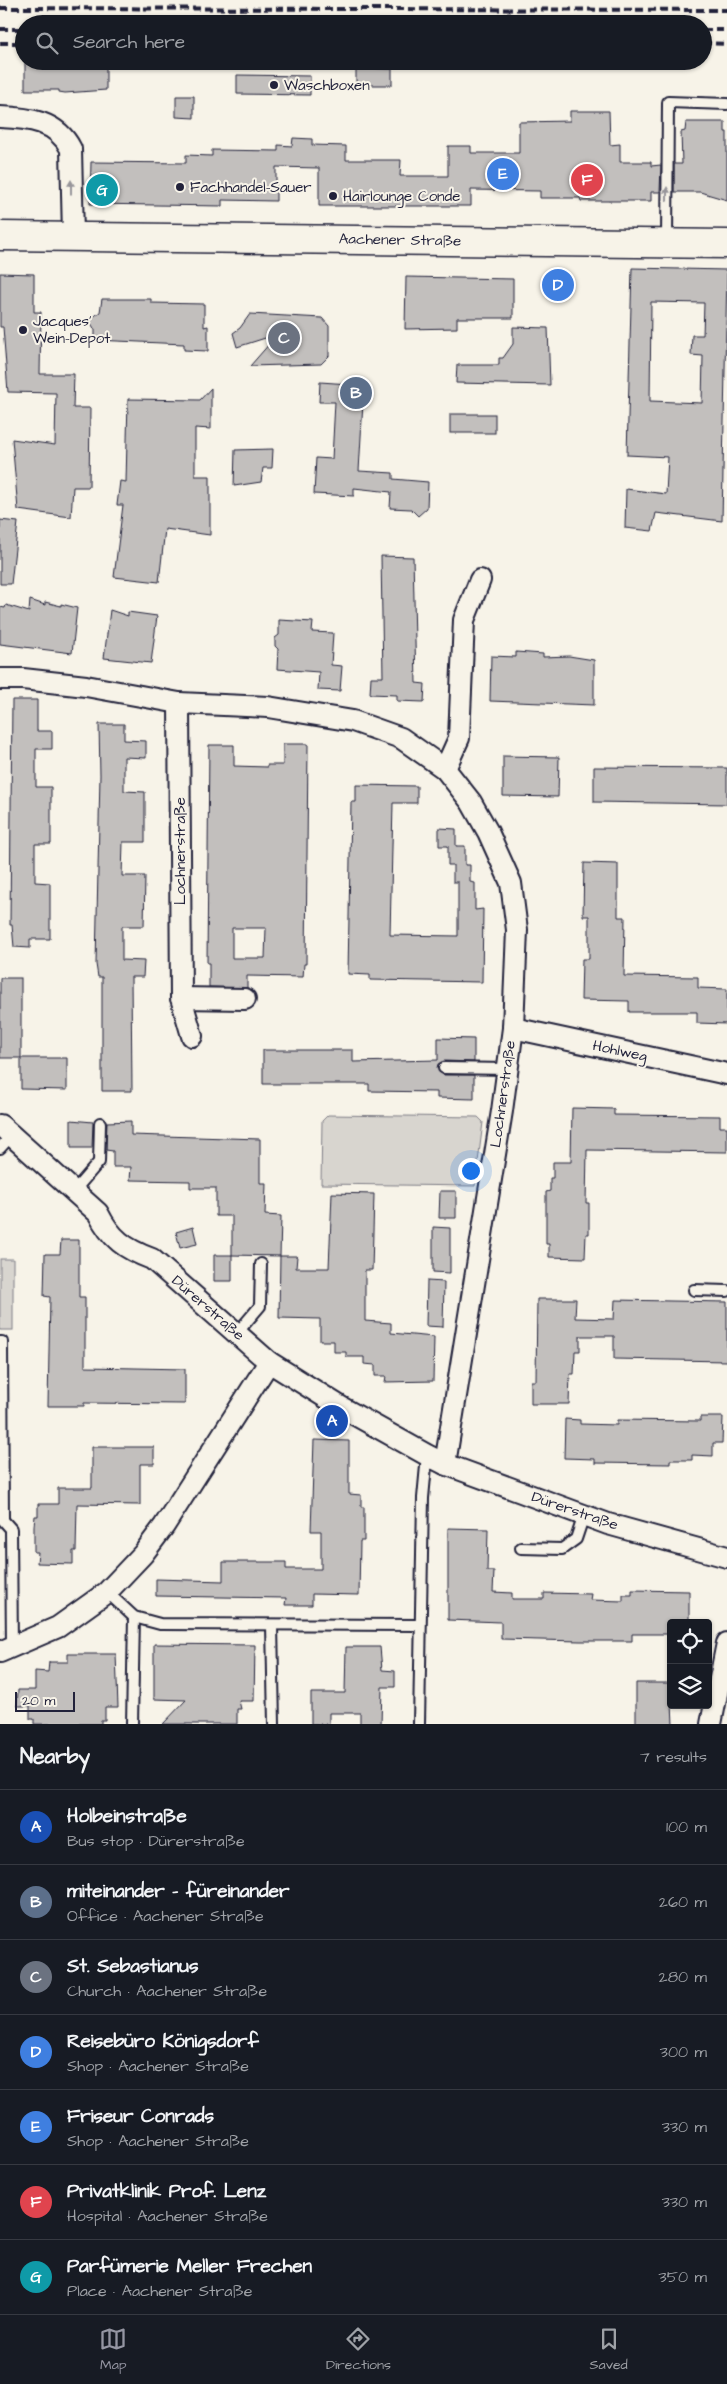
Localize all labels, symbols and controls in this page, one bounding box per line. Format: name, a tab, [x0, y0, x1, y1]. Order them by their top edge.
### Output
search box	[15, 15, 712, 70]
icon: search	[33, 29, 61, 57]
text: Search here	[73, 29, 185, 56]
place label: Waschboxen	[284, 75, 370, 96]
marker: Waschboxen	[268, 79, 280, 91]
pin: E	[487, 155, 519, 193]
pin: F	[571, 161, 603, 199]
pin: G	[86, 171, 118, 209]
place label: Fachhandel-Sauer	[190, 177, 312, 198]
one-way arrow	[67, 179, 75, 195]
marker: Fachhandel-Sauer	[174, 181, 186, 193]
place label: Hairlounge Conde	[343, 186, 460, 208]
one-way arrow	[663, 186, 671, 202]
marker: Hairlounge Conde	[327, 190, 339, 202]
street label: Aachener Straße	[339, 228, 461, 252]
pin: D	[542, 266, 574, 304]
place label: Jacques’ Wein-Depot	[33, 311, 110, 349]
pin: C	[268, 319, 300, 357]
marker: Jacques’ Wein-Depot	[17, 324, 29, 336]
pin: B	[340, 374, 372, 412]
street label: Lochnerstraße	[170, 797, 191, 905]
street label: Hohlweg	[591, 1035, 649, 1068]
street label: Lochnerstraße	[485, 1039, 521, 1149]
your location	[458, 1158, 484, 1184]
street label: Dürerstraße	[167, 1270, 249, 1346]
pin: A	[316, 1402, 348, 1440]
street label: Dürerstraße	[529, 1486, 621, 1536]
map controls	[667, 1619, 712, 1709]
button: locate	[667, 1619, 712, 1664]
button: layers	[667, 1664, 712, 1709]
scale bar	[15, 1689, 75, 1712]
text: 20 m	[22, 1691, 55, 1711]
text: Nearby	[20, 1742, 90, 1771]
text: 7 results	[640, 1746, 707, 1768]
text: Holbeinstraße	[67, 1803, 187, 1830]
text: A	[31, 1816, 41, 1838]
text: 100 m	[666, 1816, 707, 1838]
text: Bus stop · Dürerstraße	[67, 1830, 245, 1852]
text: miteinander - füreinander	[67, 1878, 290, 1905]
text: B	[30, 1891, 42, 1913]
text: 260 m	[659, 1891, 707, 1913]
text: Office · Aachener Straße	[67, 1905, 264, 1927]
text: St. Sebastianus	[67, 1953, 198, 1980]
text: C	[30, 1966, 42, 1988]
text: 280 m	[659, 1966, 707, 1988]
text: Church · Aachener Straße	[67, 1980, 267, 2002]
text: Reisebüro Königsdorf	[67, 2028, 259, 2055]
text: D	[31, 2041, 41, 2063]
text: 300 m	[660, 2041, 707, 2063]
text: Shop · Aachener Straße	[67, 2055, 249, 2077]
text: Friseur Conrads	[67, 2103, 214, 2130]
text: E	[31, 2116, 41, 2138]
text: 330 m	[662, 2116, 707, 2138]
text: Shop · Aachener Straße	[67, 2130, 249, 2152]
text: Privatklinik Prof. Lenz	[67, 2178, 266, 2205]
text: F	[30, 2191, 42, 2213]
text: 330 m	[662, 2191, 707, 2213]
text: Hospital · Aachener Straße	[67, 2205, 268, 2227]
text: Parfümerie Meller Frechen	[67, 2253, 312, 2280]
text: G	[30, 2266, 42, 2288]
text: 350 m	[659, 2266, 707, 2288]
text: Place · Aachener Straße	[67, 2280, 252, 2302]
tab: Map	[99, 2325, 127, 2375]
tab: Directions	[326, 2325, 391, 2375]
tab: Saved	[590, 2325, 628, 2375]

